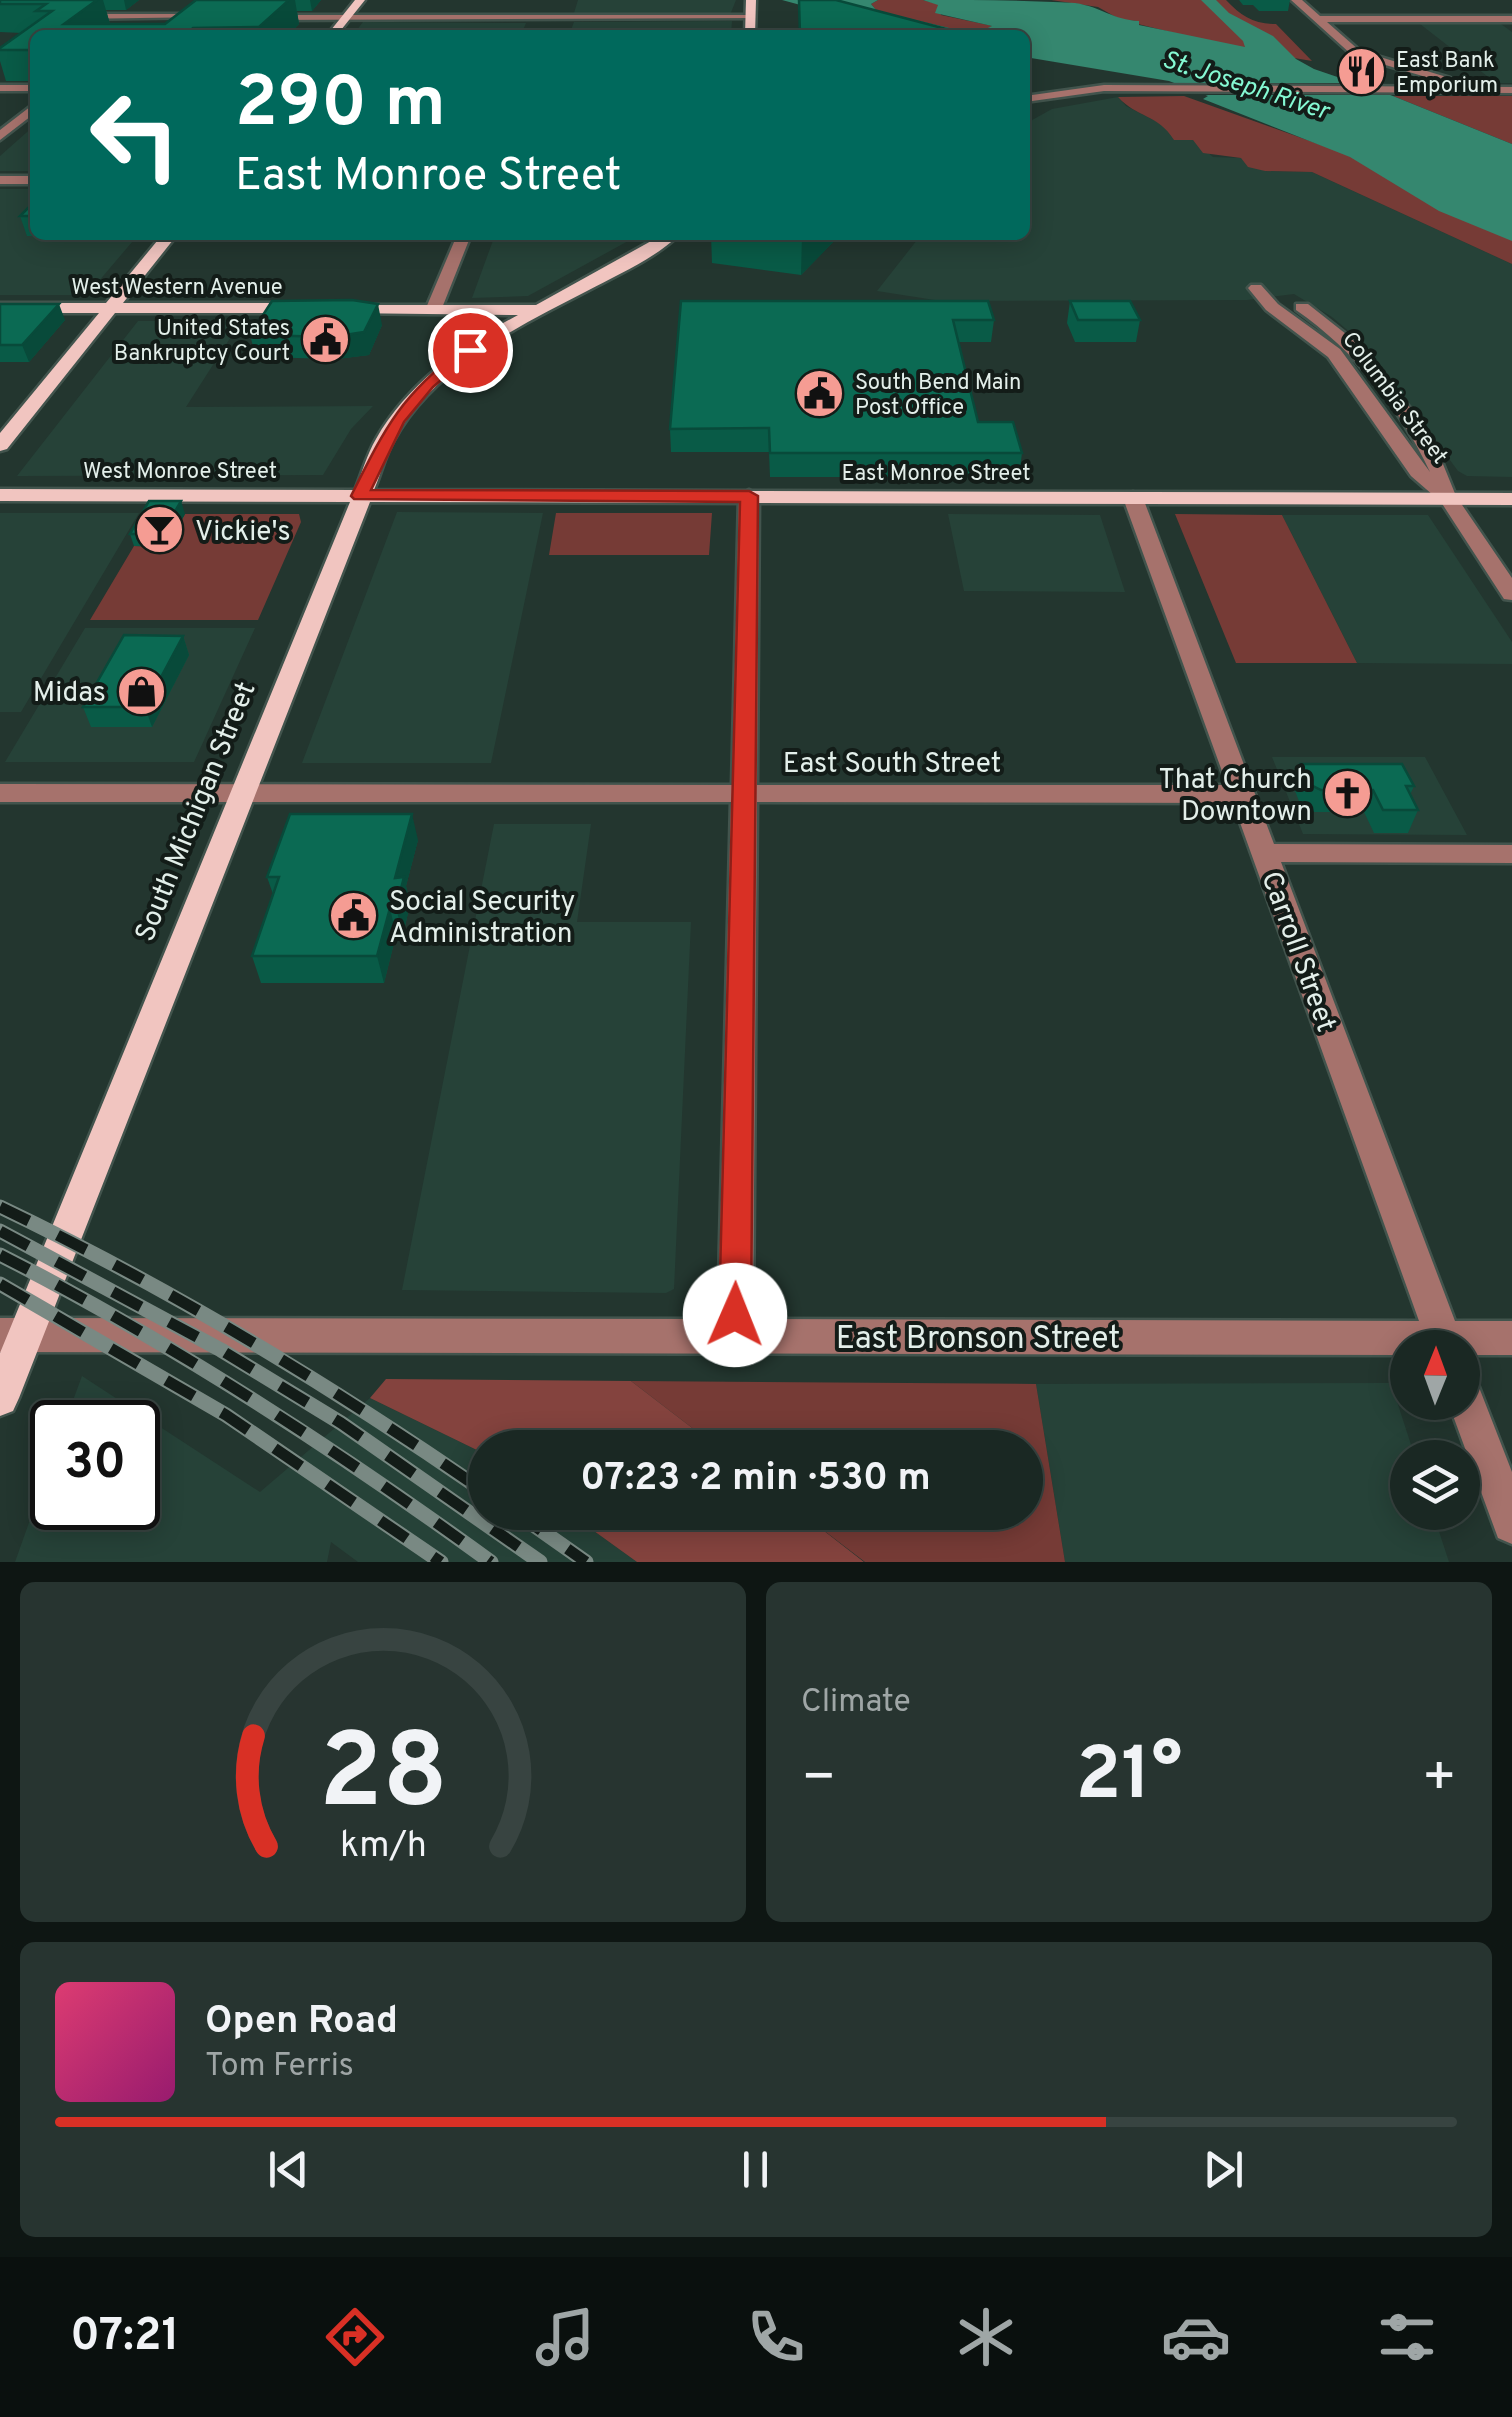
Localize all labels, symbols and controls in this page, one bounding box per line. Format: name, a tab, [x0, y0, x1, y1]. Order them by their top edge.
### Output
water label: St. Joseph River	[1158, 45, 1335, 130]
restaurant icon: East Bank Emporium	[1335, 46, 1387, 98]
place label: East Bank Emporium	[1396, 48, 1498, 100]
text: 290 m	[235, 62, 446, 151]
icon: left	[70, 70, 200, 200]
text: East Monroe Street	[235, 149, 622, 206]
street label: West Western Avenue	[71, 275, 283, 302]
pin	[428, 308, 513, 393]
public building icon: United States Bankruptcy Court	[299, 314, 351, 366]
place label: United States Bankruptcy Court	[114, 316, 290, 368]
icon: arrive	[443, 323, 498, 378]
street label: Columbia Street	[1335, 327, 1453, 470]
public building icon: South Bend Main Post Office	[794, 368, 846, 420]
place label: South Bend Main Post Office	[855, 370, 1021, 422]
street label: West Monroe Street	[83, 459, 277, 486]
street label: East Monroe Street	[841, 461, 1031, 488]
bar icon: Vickie's	[134, 504, 186, 556]
place label: Vickie's	[195, 515, 291, 551]
shop icon: Midas	[115, 665, 167, 717]
place label: Midas	[33, 676, 106, 712]
street label: South Michigan Street	[128, 677, 265, 947]
street label: East South Street	[783, 747, 1001, 783]
place label: That Church Downtown	[1159, 763, 1312, 831]
church icon: That Church Downtown	[1321, 768, 1373, 820]
street label: Carroll Street	[1252, 867, 1343, 1037]
place label: Social Security Administration	[389, 885, 575, 953]
public building icon: Social Security Administration	[328, 890, 380, 942]
position arrow	[683, 1263, 787, 1367]
street label: East Bronson Street	[836, 1320, 1120, 1360]
north arrow	[1390, 1330, 1480, 1420]
map controls	[1390, 1330, 1480, 1530]
speed limit sign: 30	[30, 1400, 160, 1530]
button: layers	[1390, 1440, 1480, 1530]
text: 07:23 · 2 min · 530 m	[580, 1455, 931, 1504]
text: Climate	[801, 1683, 911, 1723]
text: 28	[318, 1712, 448, 1844]
text: 21°	[1075, 1731, 1183, 1826]
text: −	[801, 1745, 836, 1815]
text: +	[1422, 1745, 1457, 1815]
text: km/h	[340, 1824, 426, 1870]
text: Open Road	[205, 1998, 398, 2047]
text: Tom Ferris	[205, 2047, 354, 2087]
icon: previous	[261, 2142, 316, 2197]
icon: pause	[728, 2142, 783, 2197]
icon: next	[1196, 2142, 1251, 2197]
icon: directions	[320, 2302, 390, 2372]
icon: music	[530, 2302, 600, 2372]
icon: phone	[741, 2302, 811, 2372]
icon: climate	[951, 2302, 1021, 2372]
icon: car	[1161, 2302, 1231, 2372]
icon: filters	[1372, 2302, 1442, 2372]
text: 07:21	[70, 2309, 180, 2366]

